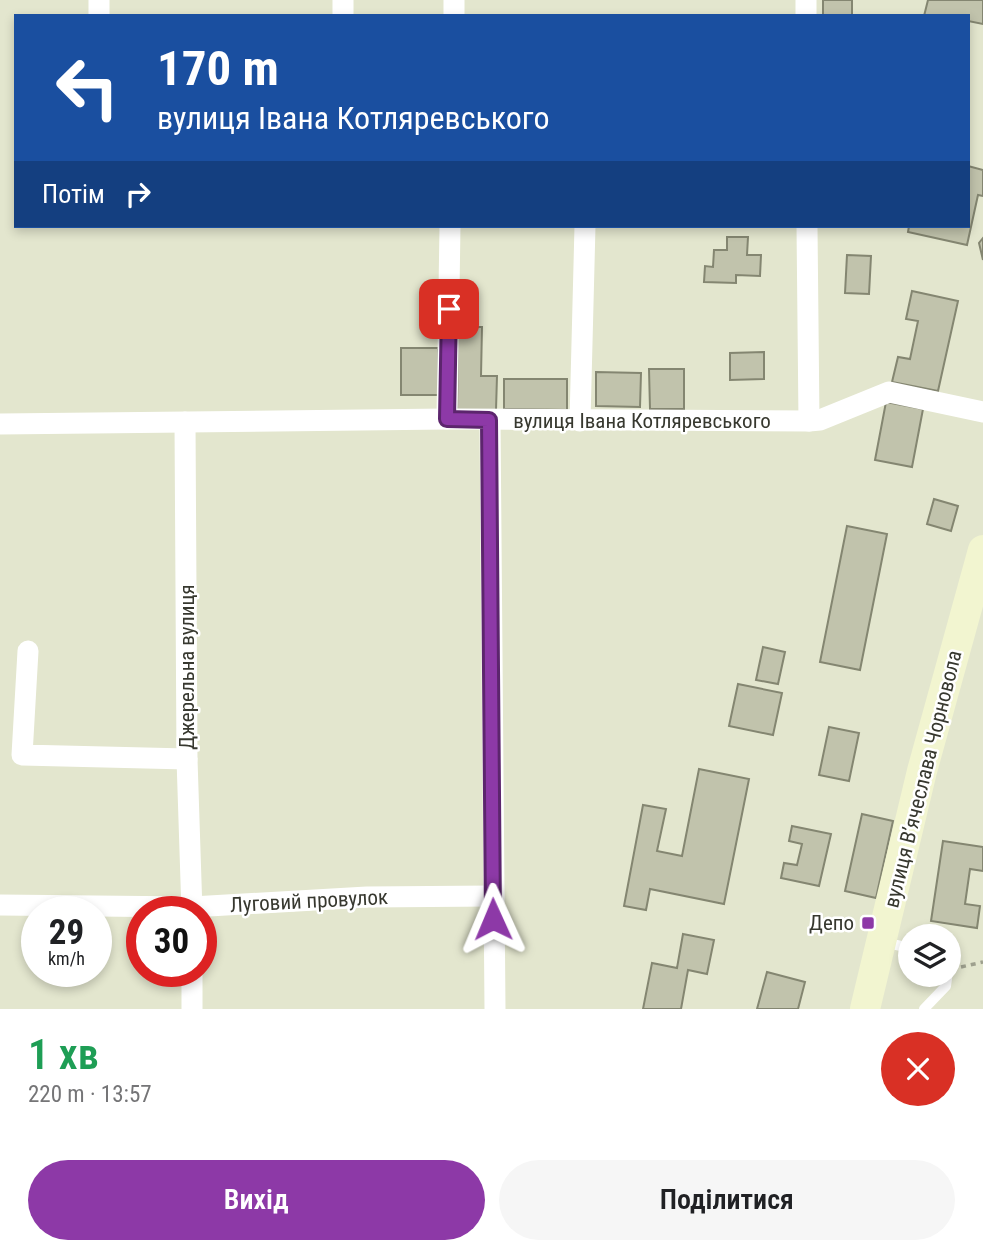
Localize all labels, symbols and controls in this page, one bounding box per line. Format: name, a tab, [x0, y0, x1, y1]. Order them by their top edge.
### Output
text: 170 m	[157, 40, 279, 97]
icon: left	[42, 42, 133, 133]
text: вулиця Івана Котляревського	[157, 99, 549, 137]
icon: right	[119, 175, 157, 213]
text: Потім	[42, 179, 105, 209]
pin	[419, 279, 479, 339]
icon: arrive	[430, 290, 468, 328]
street label: вулиця Івана Котляревського	[513, 409, 771, 433]
street label: Джерельна вулиця	[175, 584, 199, 750]
street label: вулиця Вʼячеслава Чорновола	[879, 648, 967, 910]
position arrow	[456, 882, 530, 956]
street label: Луговий провулок	[229, 885, 389, 917]
speed limit sign: 30	[126, 896, 217, 987]
place label: Депо	[809, 911, 854, 935]
text: 29	[49, 912, 84, 953]
marker: Депо	[860, 915, 876, 931]
map controls	[898, 924, 961, 987]
button: layers	[898, 924, 961, 987]
text: km/h	[48, 948, 85, 969]
text: 1 хв	[28, 1030, 99, 1079]
button: close	[881, 1032, 955, 1106]
text: 220 m · 13:57	[28, 1081, 152, 1108]
button: Вихід	[28, 1160, 485, 1240]
button: Поділитися	[499, 1160, 955, 1240]

